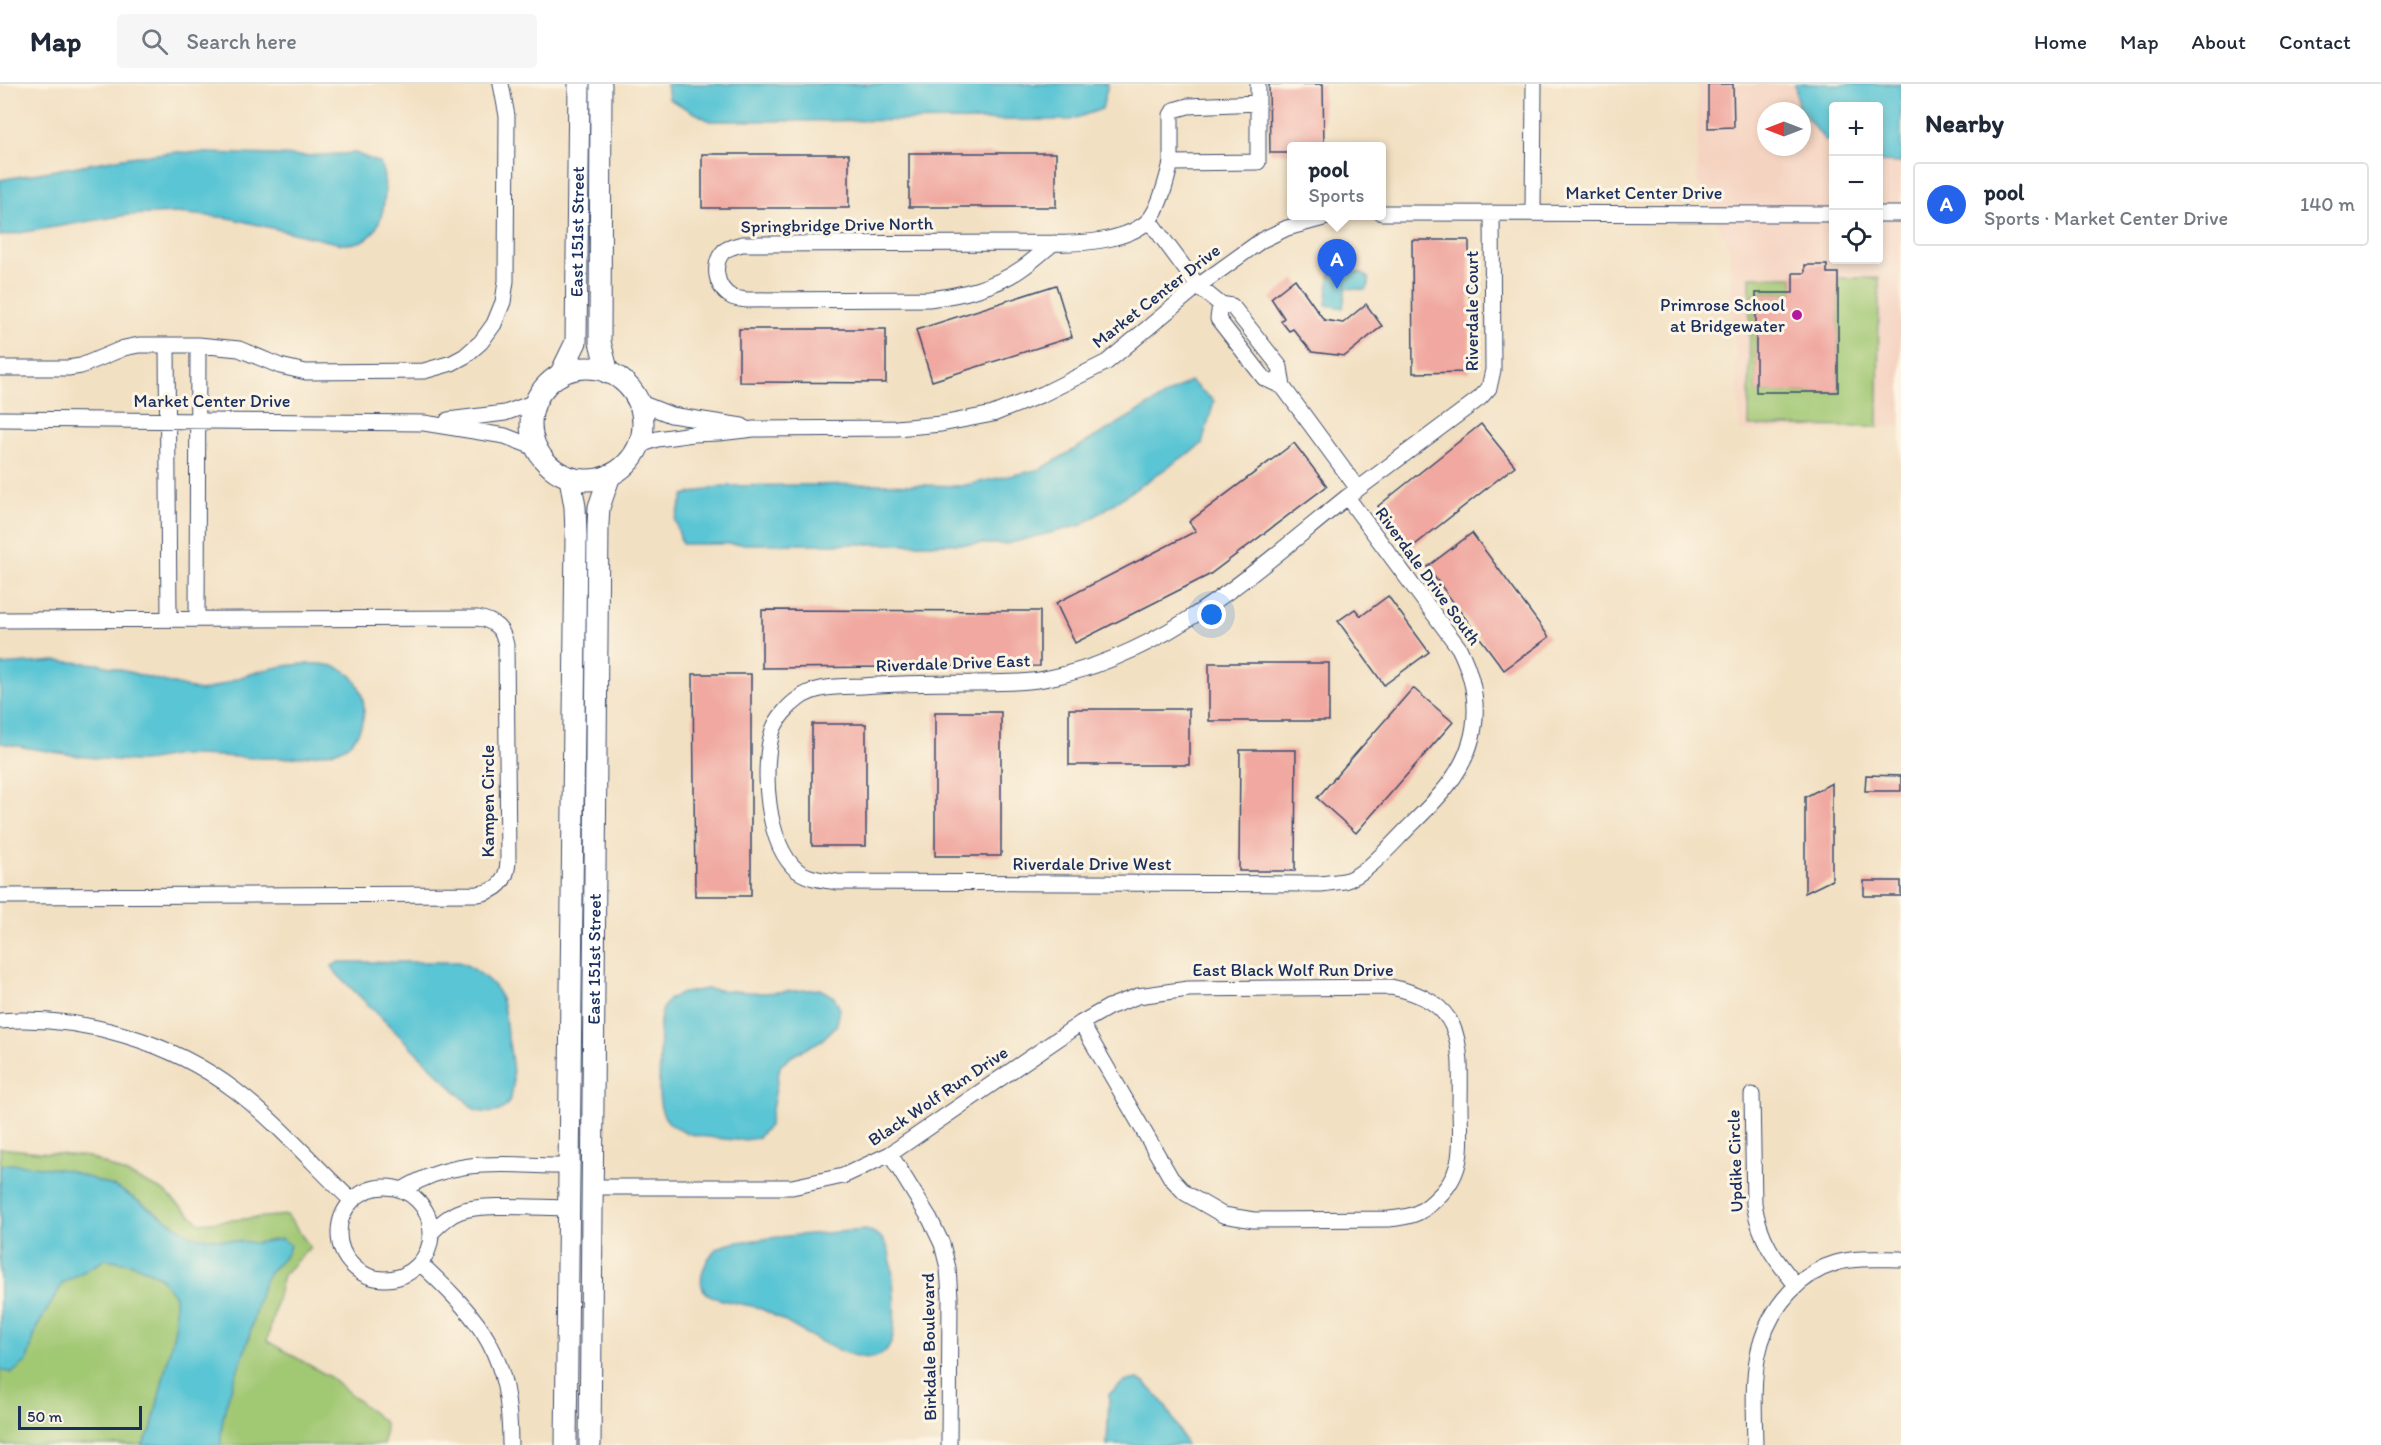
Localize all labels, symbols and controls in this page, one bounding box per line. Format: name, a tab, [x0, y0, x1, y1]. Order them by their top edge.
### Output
search box	[117, 14, 537, 68]
text: Map	[30, 24, 81, 58]
icon: search	[138, 25, 171, 58]
text: Search here	[186, 28, 297, 55]
text: Home	[2034, 29, 2087, 54]
text: Map	[2120, 29, 2159, 54]
text: About	[2192, 29, 2246, 54]
text: Contact	[2279, 29, 2351, 54]
north arrow	[1757, 102, 1811, 156]
map controls	[1829, 102, 1883, 264]
button: +	[1829, 102, 1883, 156]
text: Nearby	[1925, 107, 2004, 139]
popup	[1287, 142, 1386, 220]
text: pool	[1308, 156, 1349, 183]
button: −	[1829, 156, 1883, 210]
street label: East 151st Street	[566, 166, 589, 297]
text: pool	[1984, 179, 2024, 206]
street label: Market Center Drive	[1566, 182, 1722, 204]
text: Sports	[1308, 183, 1365, 207]
text: A	[1940, 192, 1953, 216]
text: 140 m	[2300, 192, 2355, 216]
text: Sports · Market Center Drive	[1984, 206, 2228, 230]
button: locate	[1829, 210, 1883, 264]
street label: Springbridge Drive North	[741, 212, 934, 238]
street label: Market Center Drive	[1087, 239, 1225, 353]
pin: A	[1318, 240, 1356, 289]
street label: Riverdale Court	[1461, 251, 1483, 371]
place label: Primrose School at Bridgewater	[1660, 294, 1786, 337]
marker: Primrose School at Bridgewater	[1790, 308, 1804, 322]
street label: Market Center Drive	[134, 390, 290, 412]
street label: Riverdale Drive South	[1370, 503, 1486, 649]
your location	[1197, 600, 1226, 629]
street label: Riverdale Drive East	[875, 649, 1031, 677]
street label: Kampen Circle	[477, 745, 499, 857]
street label: Riverdale Drive West	[1012, 853, 1172, 875]
street label: East 151st Street	[583, 893, 606, 1025]
street label: East Black Wolf Run Drive	[1192, 959, 1394, 981]
street label: Black Wolf Run Drive	[864, 1041, 1012, 1151]
street label: Updike Circle	[1722, 1109, 1748, 1213]
street label: Birkdale Boulevard	[917, 1272, 941, 1421]
scale bar	[18, 1403, 142, 1430]
text: 50 m	[27, 1407, 62, 1426]

